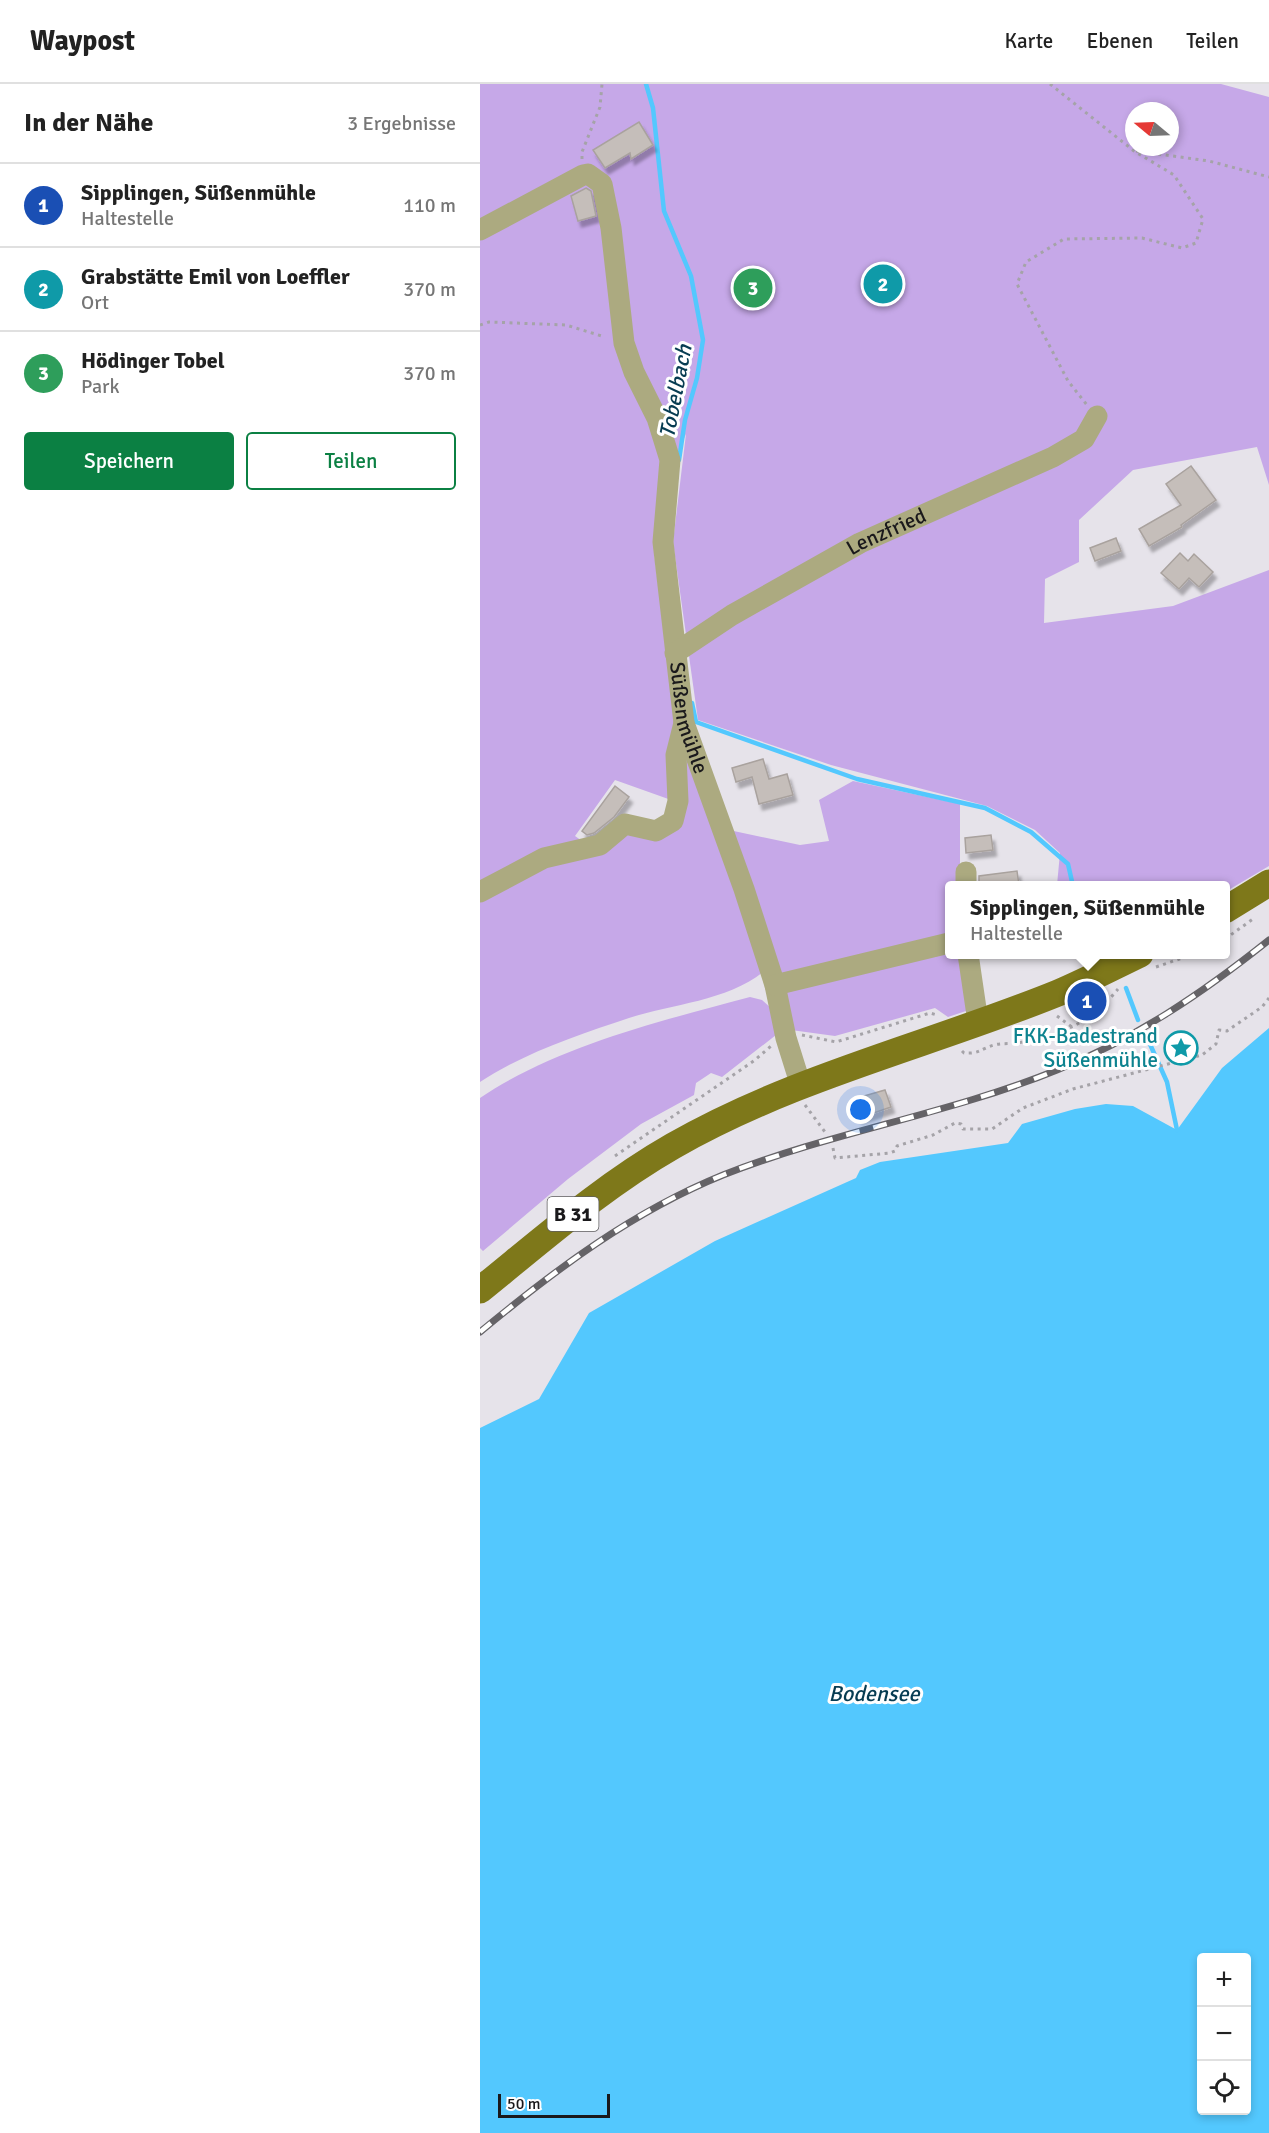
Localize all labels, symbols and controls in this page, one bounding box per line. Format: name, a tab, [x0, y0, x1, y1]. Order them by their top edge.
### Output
text: Waypost	[30, 24, 135, 58]
text: Karte	[1004, 28, 1053, 54]
text: Ebenen	[1086, 28, 1153, 54]
text: Teilen	[1186, 28, 1239, 54]
north arrow	[1125, 102, 1179, 156]
text: In der Nähe	[24, 107, 154, 139]
text: 3 Ergebnisse	[347, 111, 456, 136]
text: Sipplingen, Süßenmühle	[81, 179, 316, 206]
text: 1	[38, 193, 49, 218]
text: 110 m	[403, 193, 456, 218]
text: Haltestelle	[81, 206, 174, 231]
pin: 2	[864, 262, 902, 306]
text: Grabstätte Emil von Loeffler	[81, 263, 350, 290]
pin: 3	[734, 266, 772, 310]
text: 2	[38, 277, 49, 302]
text: 370 m	[403, 277, 456, 302]
text: Ort	[81, 290, 109, 315]
water label: Tobelbach	[653, 341, 698, 440]
text: Hödinger Tobel	[81, 347, 225, 374]
text: 3	[38, 361, 49, 386]
text: 370 m	[403, 361, 456, 386]
text: Park	[81, 374, 119, 399]
button: Speichern	[24, 432, 234, 490]
button: Teilen	[246, 432, 456, 490]
street label: Lenzfried	[842, 502, 930, 561]
street label: Süßenmühle	[664, 660, 714, 777]
popup	[945, 881, 1230, 959]
text: Sipplingen, Süßenmühle	[970, 894, 1205, 921]
text: Haltestelle	[970, 921, 1063, 946]
pin: 1	[1068, 978, 1106, 1024]
place label: FKK-Badestrand Süßenmühle	[1013, 1023, 1158, 1073]
place icon: FKK-Badestrand Süßenmühle	[1163, 1030, 1199, 1066]
your location	[846, 1095, 875, 1124]
road number: B 31	[548, 1197, 598, 1231]
water label: Bodensee	[828, 1680, 921, 1707]
map controls	[1197, 1953, 1251, 2115]
button: +	[1197, 1953, 1251, 2007]
button: −	[1197, 2007, 1251, 2061]
button: locate	[1197, 2061, 1251, 2115]
scale bar	[498, 2091, 610, 2118]
text: 50 m	[507, 2094, 541, 2114]

